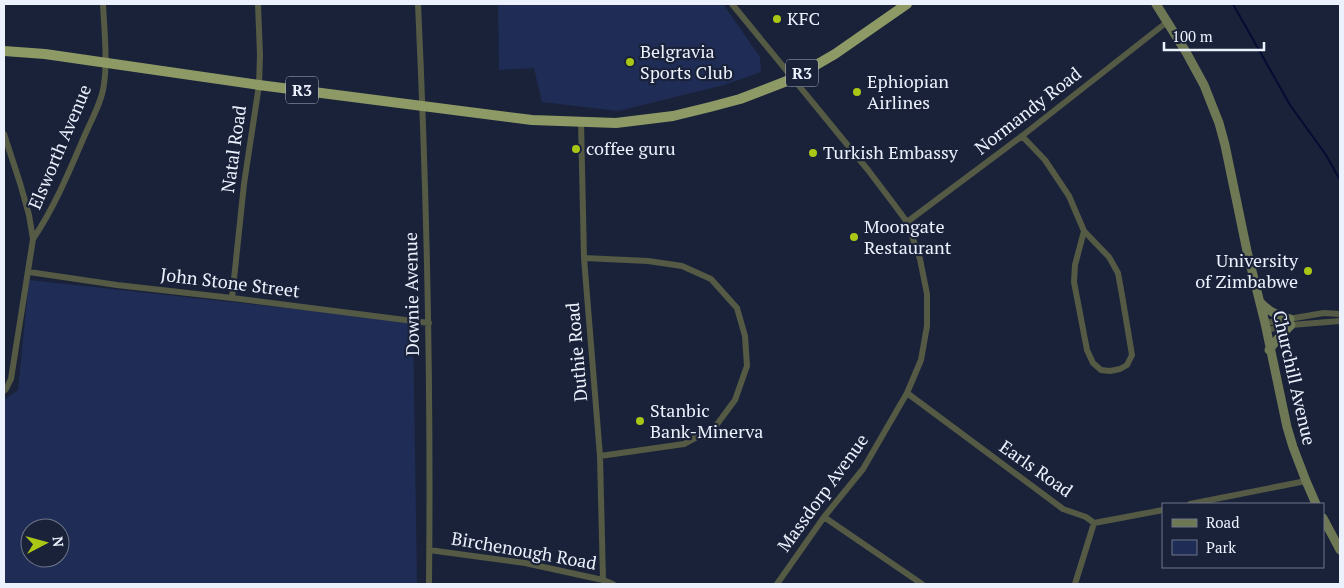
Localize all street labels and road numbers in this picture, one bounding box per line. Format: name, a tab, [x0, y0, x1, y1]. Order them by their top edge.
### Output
road number: R3	[786, 59, 818, 86]
street label: Normandy Road	[969, 61, 1086, 159]
road number: R3	[286, 76, 318, 104]
street label: Elsworth Avenue	[22, 80, 96, 213]
street label: Natal Road	[215, 104, 251, 194]
street label: Downie Avenue	[398, 232, 424, 356]
street label: John Stone Street	[159, 262, 301, 302]
street label: Duthie Road	[560, 302, 592, 403]
street label: Churchill Avenue	[1268, 308, 1322, 448]
street label: Massdorp Avenue	[771, 429, 873, 556]
street label: Earls Road	[995, 434, 1078, 502]
street label: Birchenough Road	[450, 525, 599, 575]

